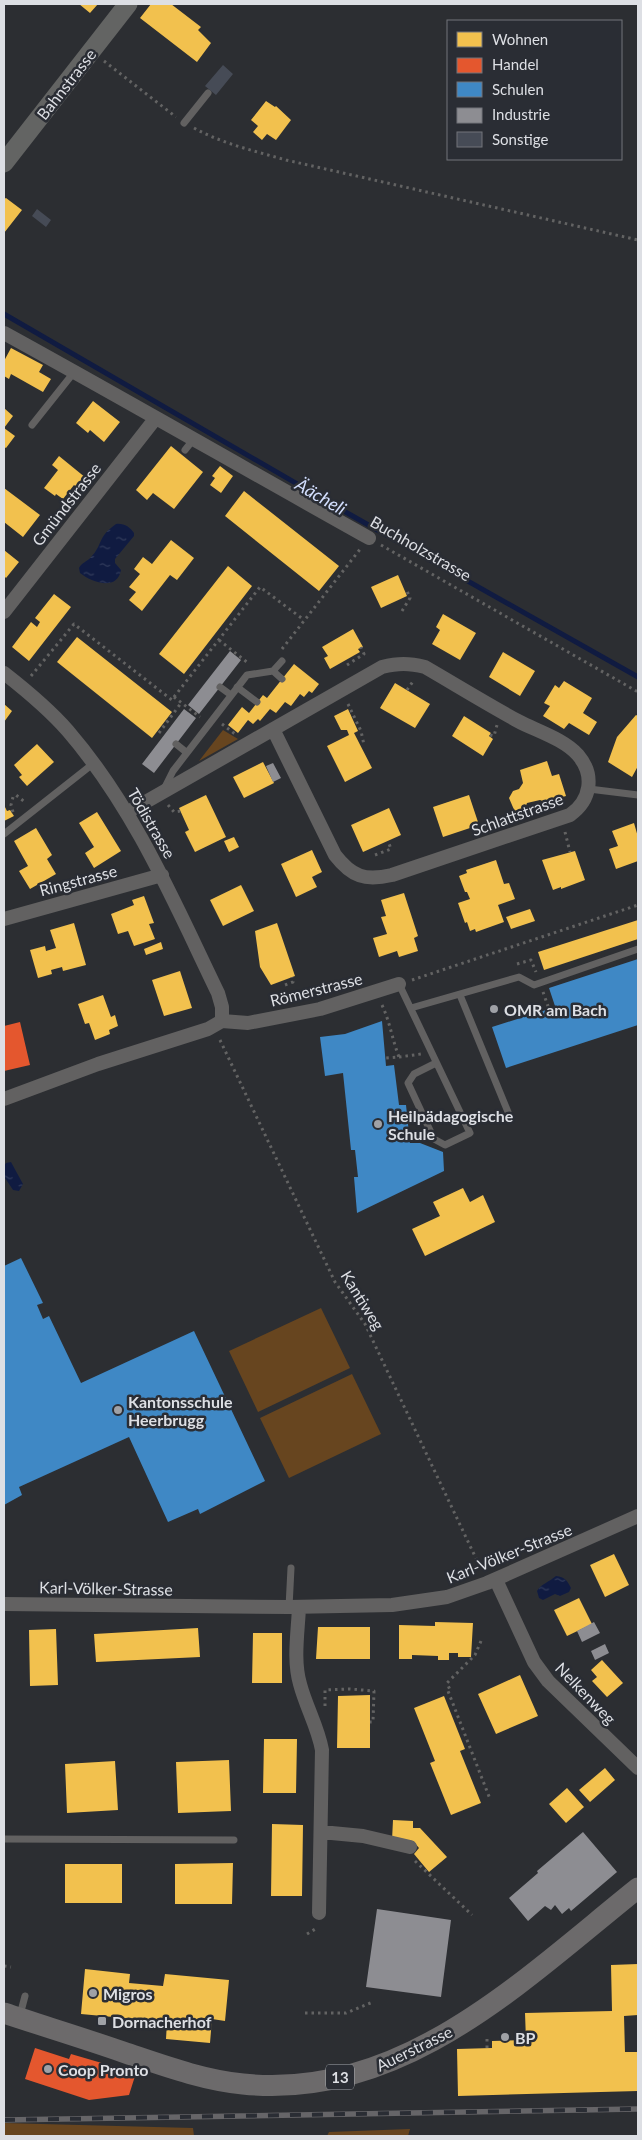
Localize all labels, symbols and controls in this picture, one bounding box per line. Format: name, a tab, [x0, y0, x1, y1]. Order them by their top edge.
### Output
legend	[447, 20, 622, 160]
text: Wohnen	[492, 30, 548, 48]
street label: Bahnstrasse	[32, 45, 100, 123]
text: Handel	[492, 55, 539, 73]
text: Schulen	[492, 80, 544, 98]
text: Industrie	[492, 105, 550, 123]
text: Sonstige	[492, 130, 548, 148]
street label: Gmündstrasse	[28, 459, 104, 549]
water label: Äächeli	[291, 472, 350, 519]
street label: Buchholzstrasse	[367, 511, 475, 585]
street label: Tödistrasse	[124, 784, 180, 862]
street label: Schlattstrasse	[468, 789, 566, 839]
street label: Ringstrasse	[37, 861, 119, 899]
street label: Römerstrasse	[268, 968, 364, 1010]
place label: OMR am Bach	[504, 1000, 607, 1019]
marker: OMR am Bach	[488, 1003, 500, 1015]
place label: Heilpädagogische Schule	[388, 1106, 514, 1143]
marker: Heilpädagogische Schule	[372, 1118, 384, 1130]
street label: Kantiweg	[337, 1267, 389, 1333]
place label: Kantonsschule Heerbrugg	[128, 1392, 233, 1429]
marker: Kantonsschule Heerbrugg	[112, 1404, 124, 1416]
street label: Karl-Völker-Strasse	[444, 1519, 574, 1587]
street label: Karl-Völker-Strasse	[39, 1577, 173, 1599]
street label: Nelkenweg	[552, 1658, 620, 1728]
place label: Migros	[103, 1984, 152, 2003]
marker: Migros	[87, 1987, 99, 1999]
place label: Dornacherhof	[112, 2012, 212, 2031]
marker: Dornacherhof	[96, 2015, 108, 2027]
street label: Auerstrasse	[373, 2021, 455, 2075]
place label: BP	[515, 2028, 536, 2047]
marker: BP	[499, 2031, 511, 2043]
place label: Coop Pronto	[58, 2060, 148, 2079]
marker: Coop Pronto	[42, 2063, 54, 2075]
road number: 13	[326, 2064, 354, 2090]

